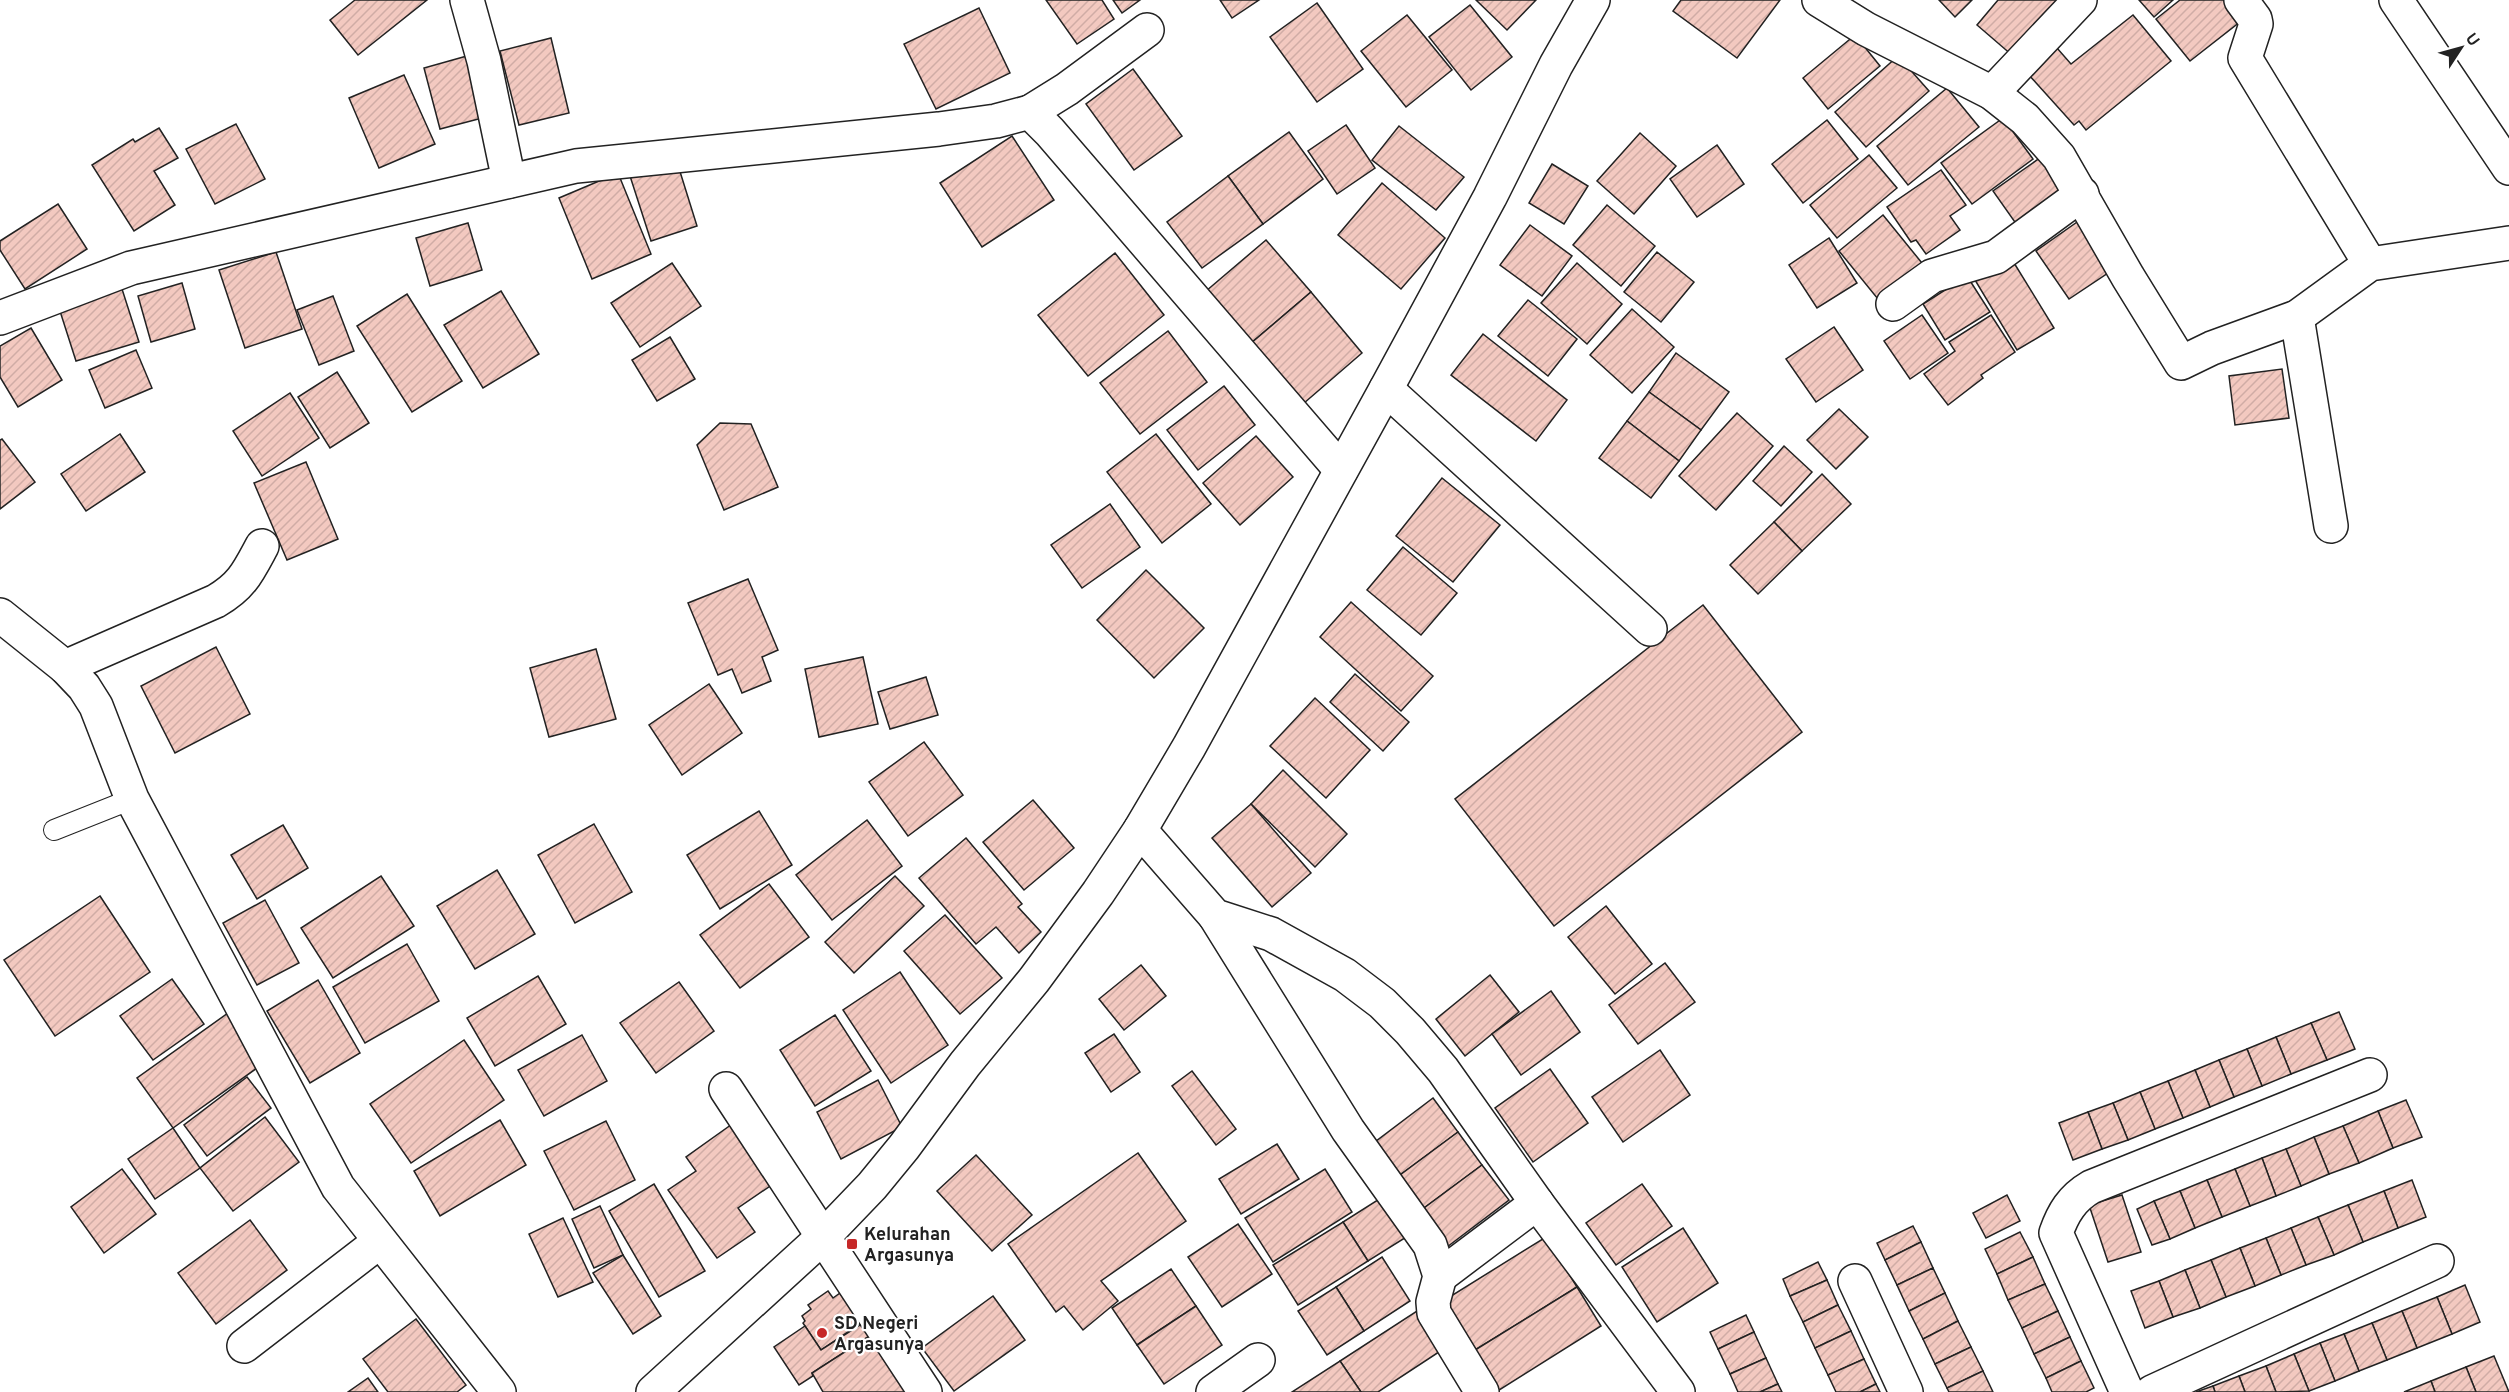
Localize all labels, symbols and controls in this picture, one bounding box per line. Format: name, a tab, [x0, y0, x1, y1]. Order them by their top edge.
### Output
north arrow	[2431, 18, 2491, 78]
text: U	[2460, 30, 2483, 51]
place label: Kelurahan Argasunya	[864, 1224, 954, 1268]
marker: Kelurahan Argasunya	[845, 1237, 859, 1251]
place label: SD Negeri Argasunya	[834, 1313, 924, 1357]
marker: SD Negeri Argasunya	[815, 1326, 829, 1340]

